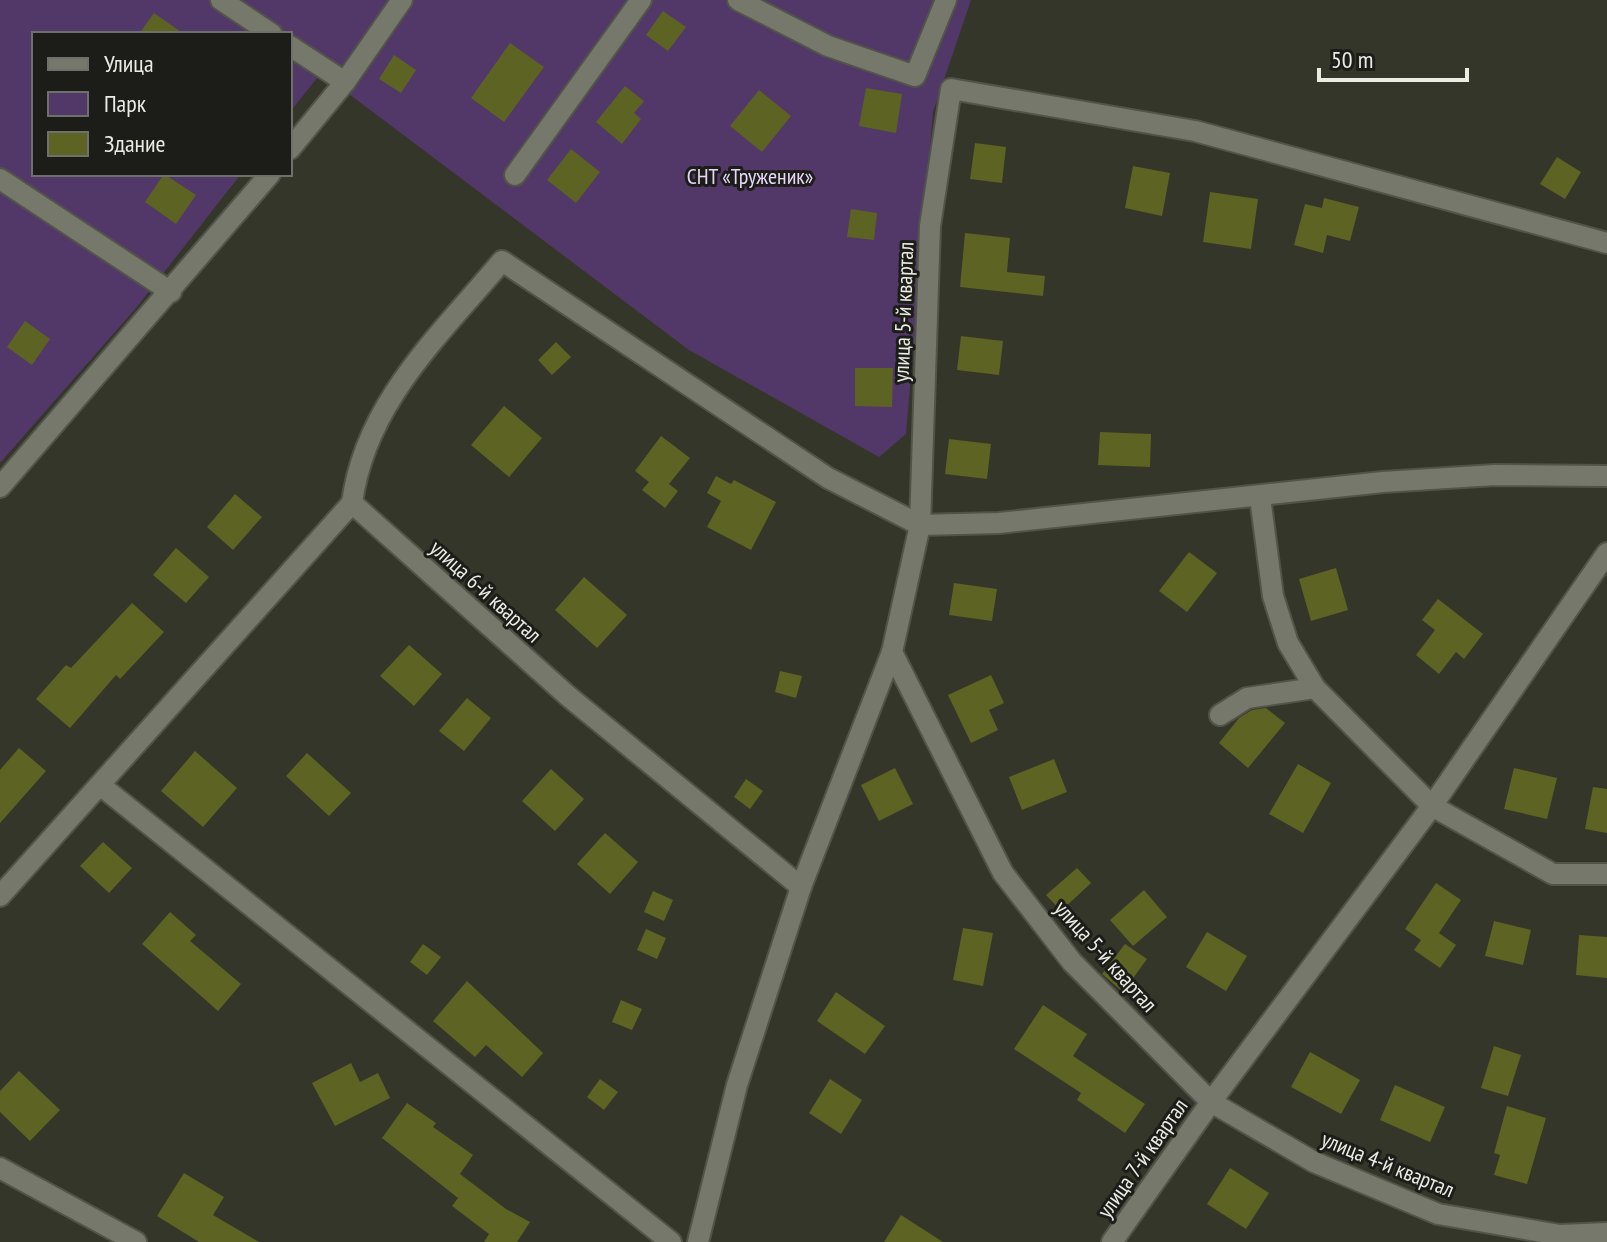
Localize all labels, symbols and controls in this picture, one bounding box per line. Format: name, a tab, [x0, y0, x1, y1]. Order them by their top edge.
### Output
legend	[32, 32, 292, 176]
scale bar	[1319, 32, 1467, 82]
text: 50 m	[1331, 44, 1373, 75]
text: Улица	[104, 48, 154, 79]
text: Парк	[104, 88, 147, 119]
text: Здание	[104, 128, 165, 159]
park label: СНТ «Труженик»	[687, 162, 813, 190]
street label: улица 5-й квартал	[887, 241, 919, 383]
street label: улица 6-й квартал	[424, 534, 548, 648]
street label: улица 5-й квартал	[1049, 894, 1163, 1018]
street label: улица 7-й квартал	[1091, 1093, 1193, 1223]
street label: улица 4-й квартал	[1318, 1125, 1458, 1203]

